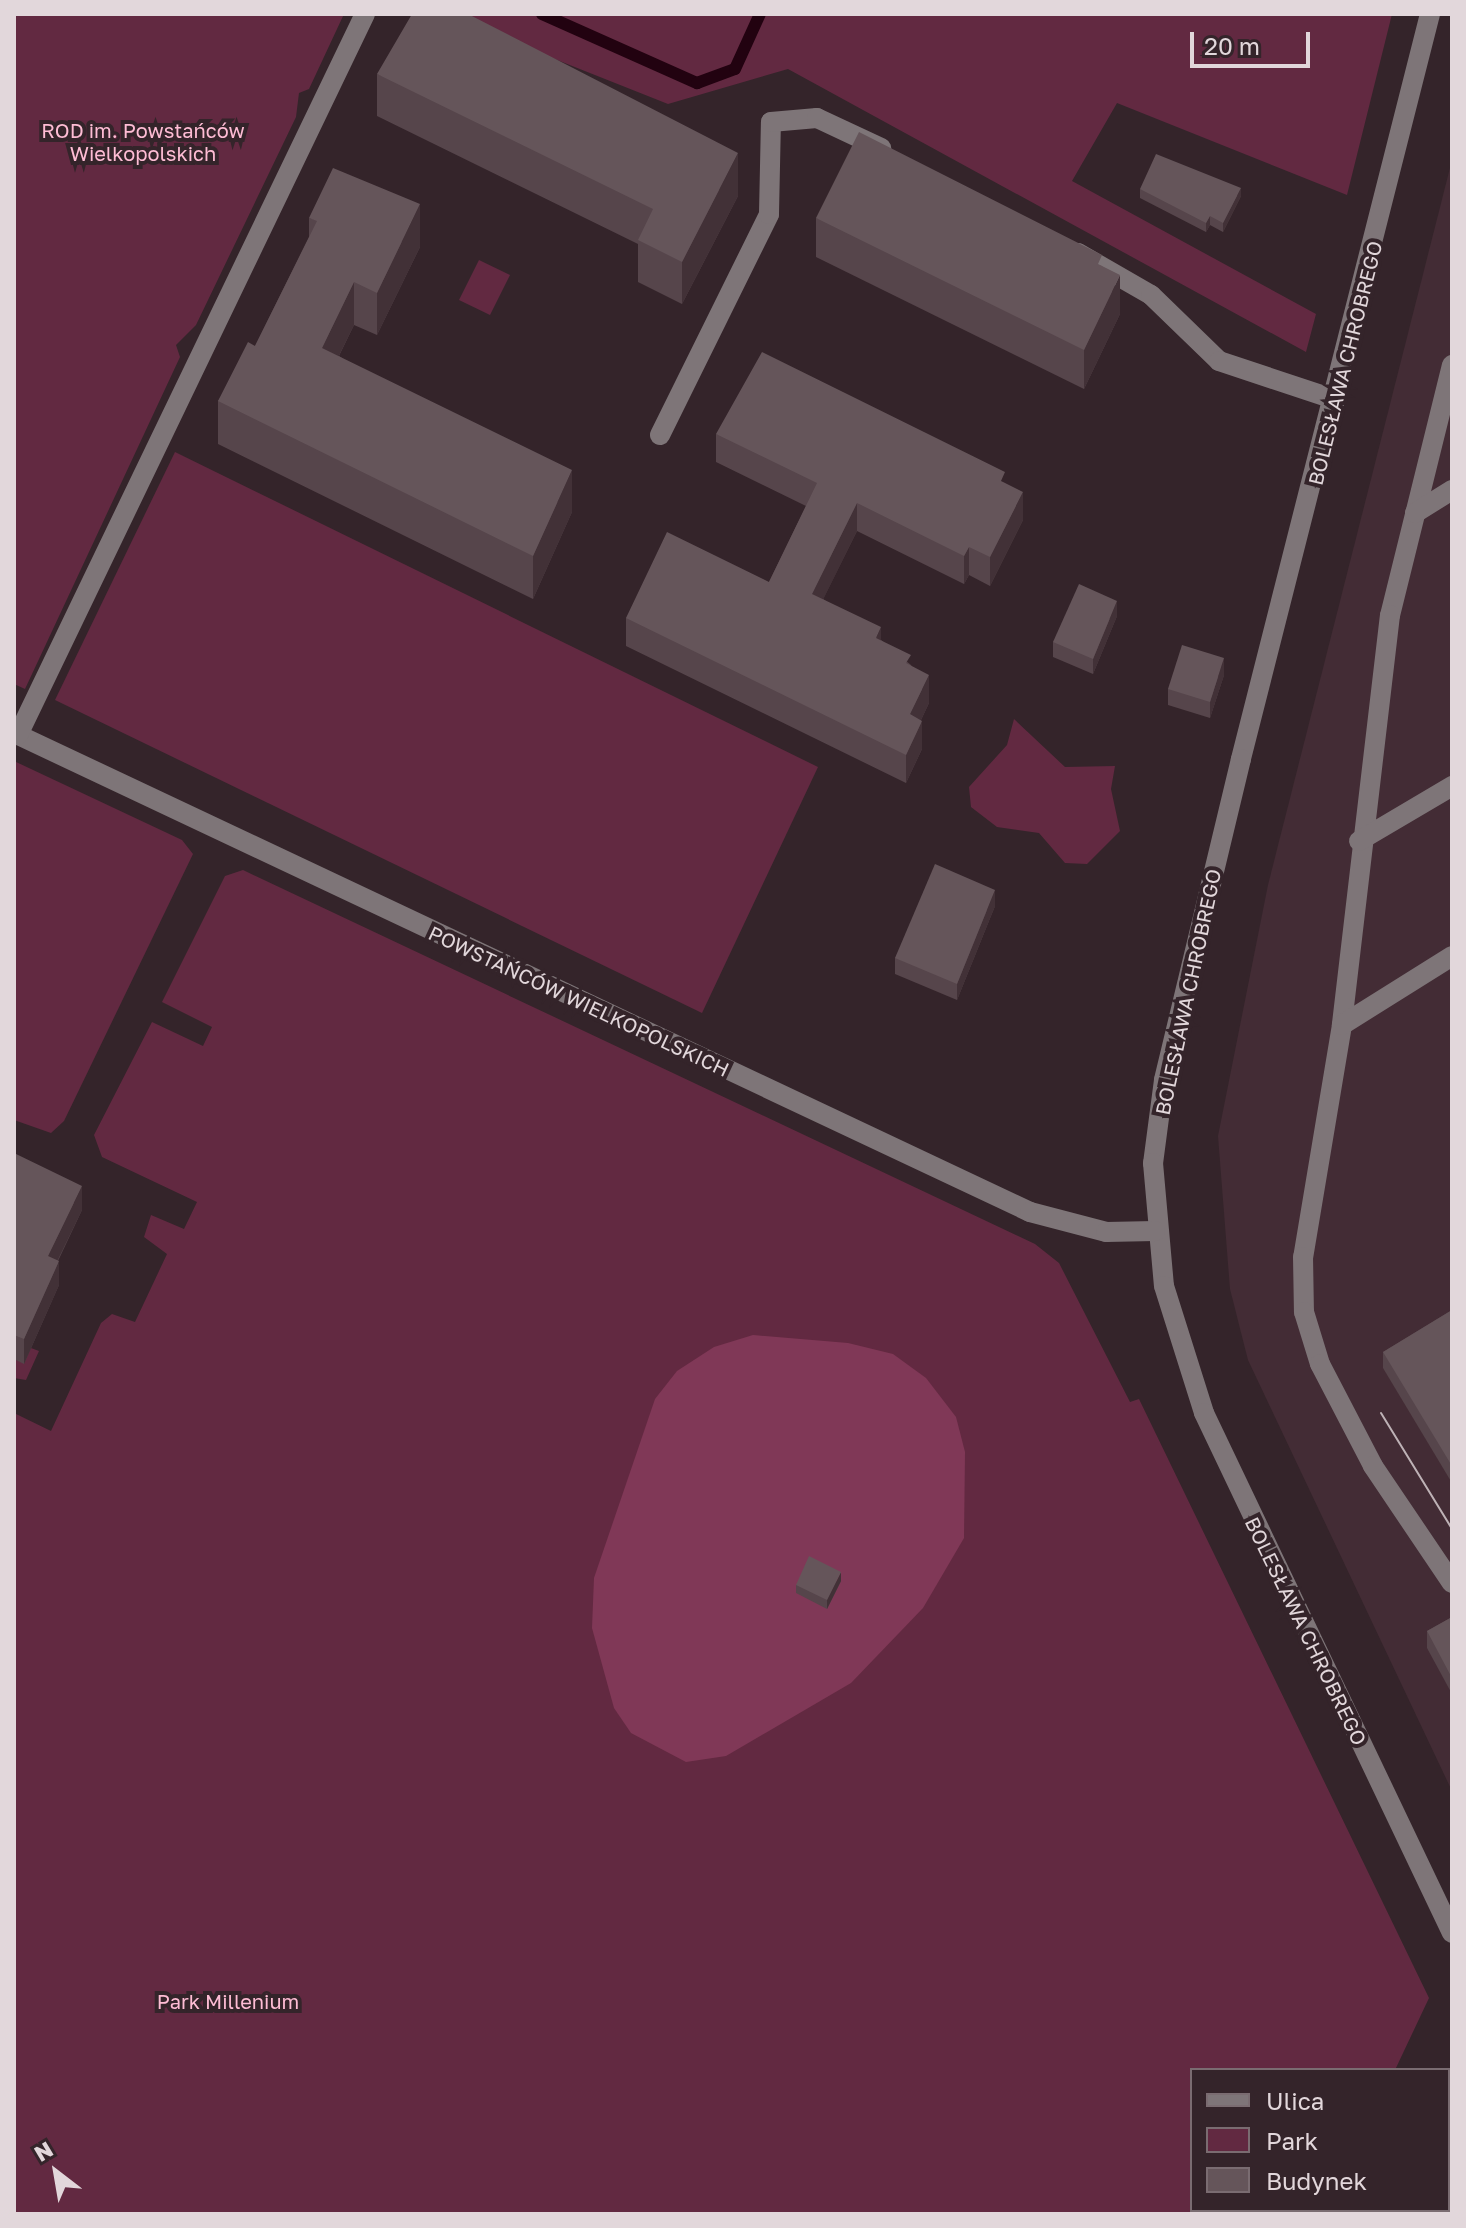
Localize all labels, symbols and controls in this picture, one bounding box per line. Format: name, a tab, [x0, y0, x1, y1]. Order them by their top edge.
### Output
scale bar	[1194, 16, 1314, 66]
text: 20 m	[1204, 31, 1260, 60]
park label: ROD im. Powstańców Wielkopolskich	[41, 118, 245, 165]
street label: BOLESŁAWA CHROBREGO	[1303, 238, 1387, 488]
street label: BOLESŁAWA CHROBREGO	[1150, 867, 1226, 1117]
street label: POWSTAŃCÓW WIELKOPOLSKICH	[425, 921, 733, 1081]
street label: BOLESŁAWA CHROBREGO	[1240, 1513, 1372, 1749]
park label: Park Millenium	[157, 1989, 299, 2013]
legend	[1190, 2068, 1450, 2212]
text: Ulica	[1266, 2086, 1324, 2115]
text: Park	[1266, 2126, 1318, 2155]
north arrow	[16, 2132, 96, 2212]
text: N	[29, 2135, 57, 2167]
text: Budynek	[1266, 2166, 1367, 2195]

